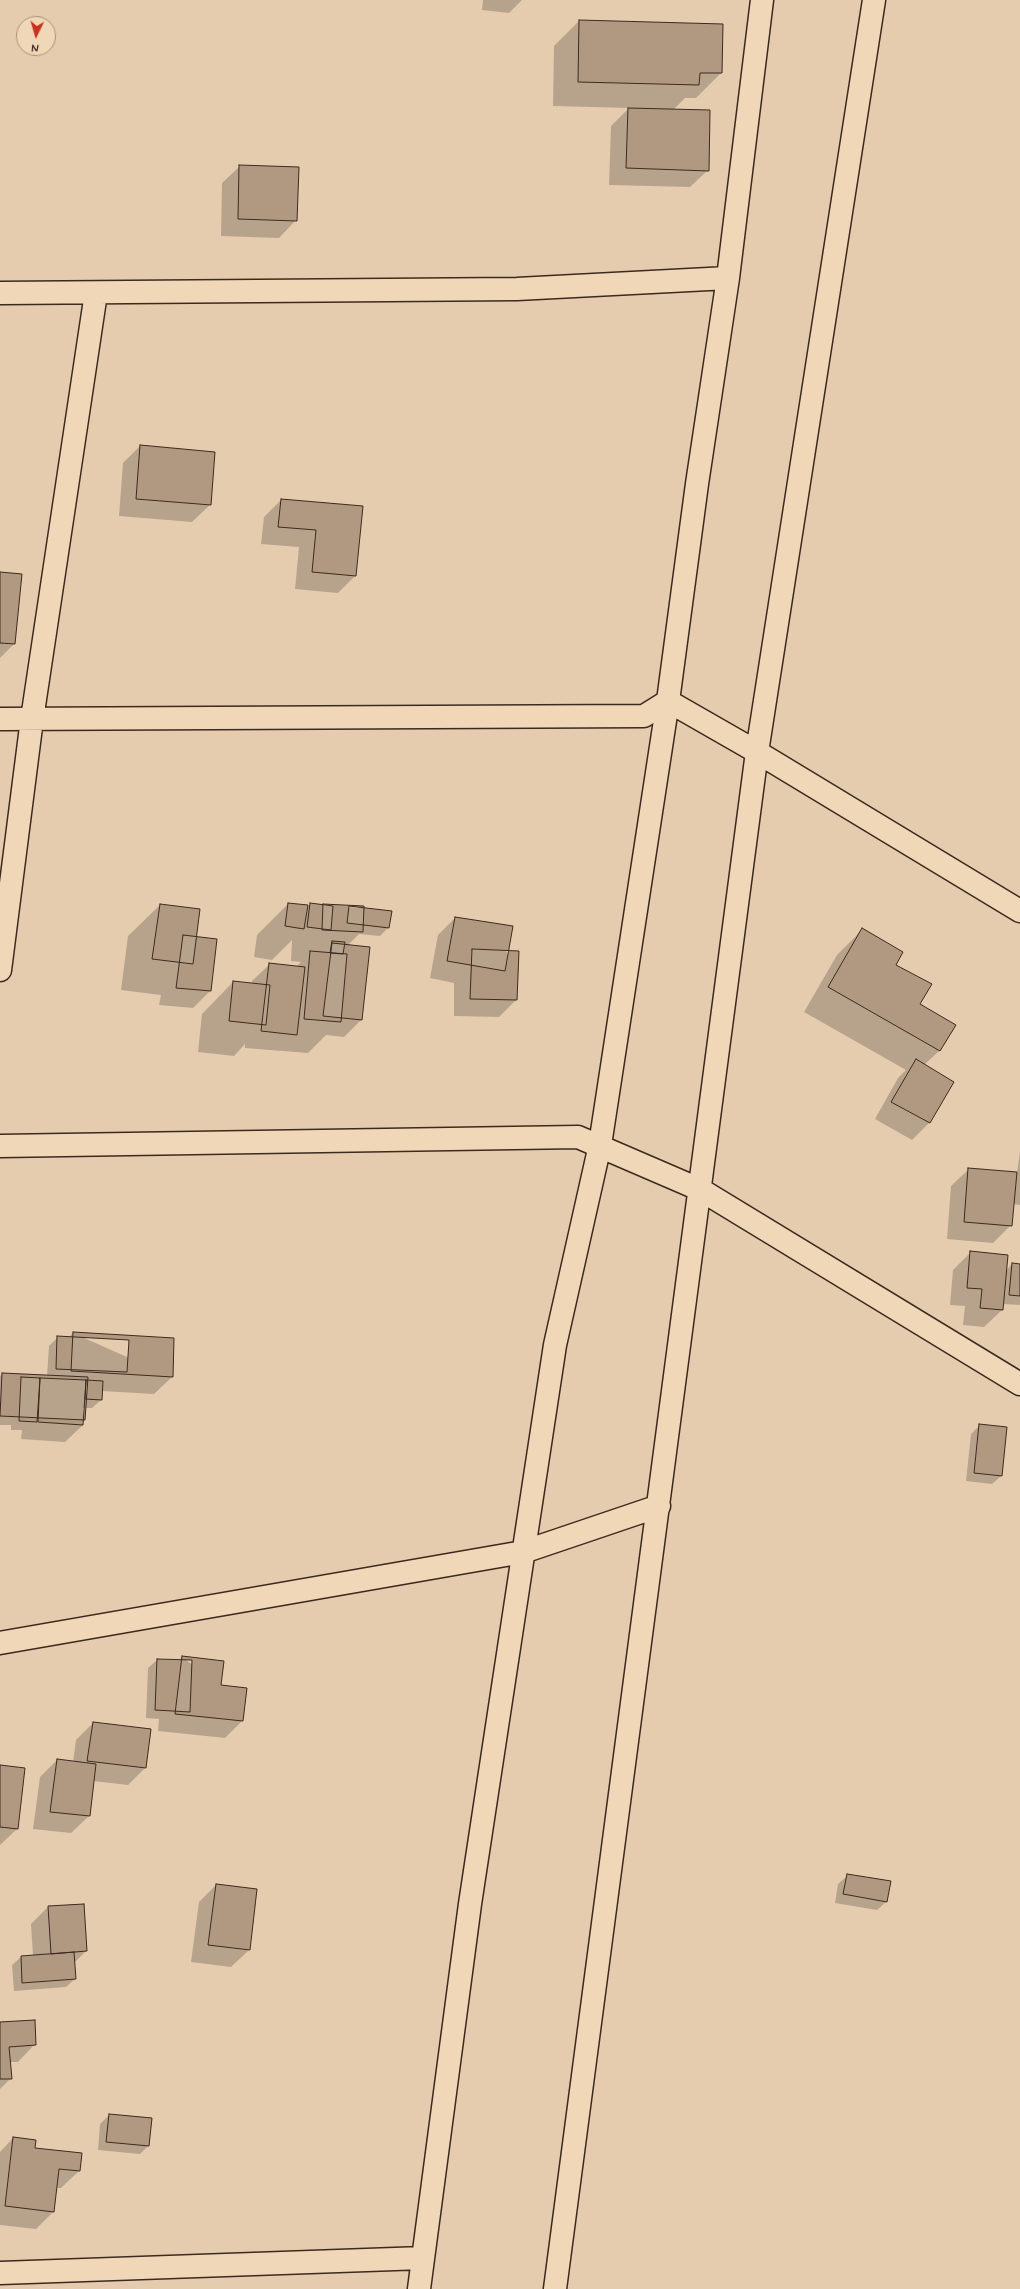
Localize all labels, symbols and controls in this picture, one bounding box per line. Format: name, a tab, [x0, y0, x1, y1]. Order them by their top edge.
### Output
north arrow	[16, 16, 56, 56]
text: N	[31, 40, 39, 54]

